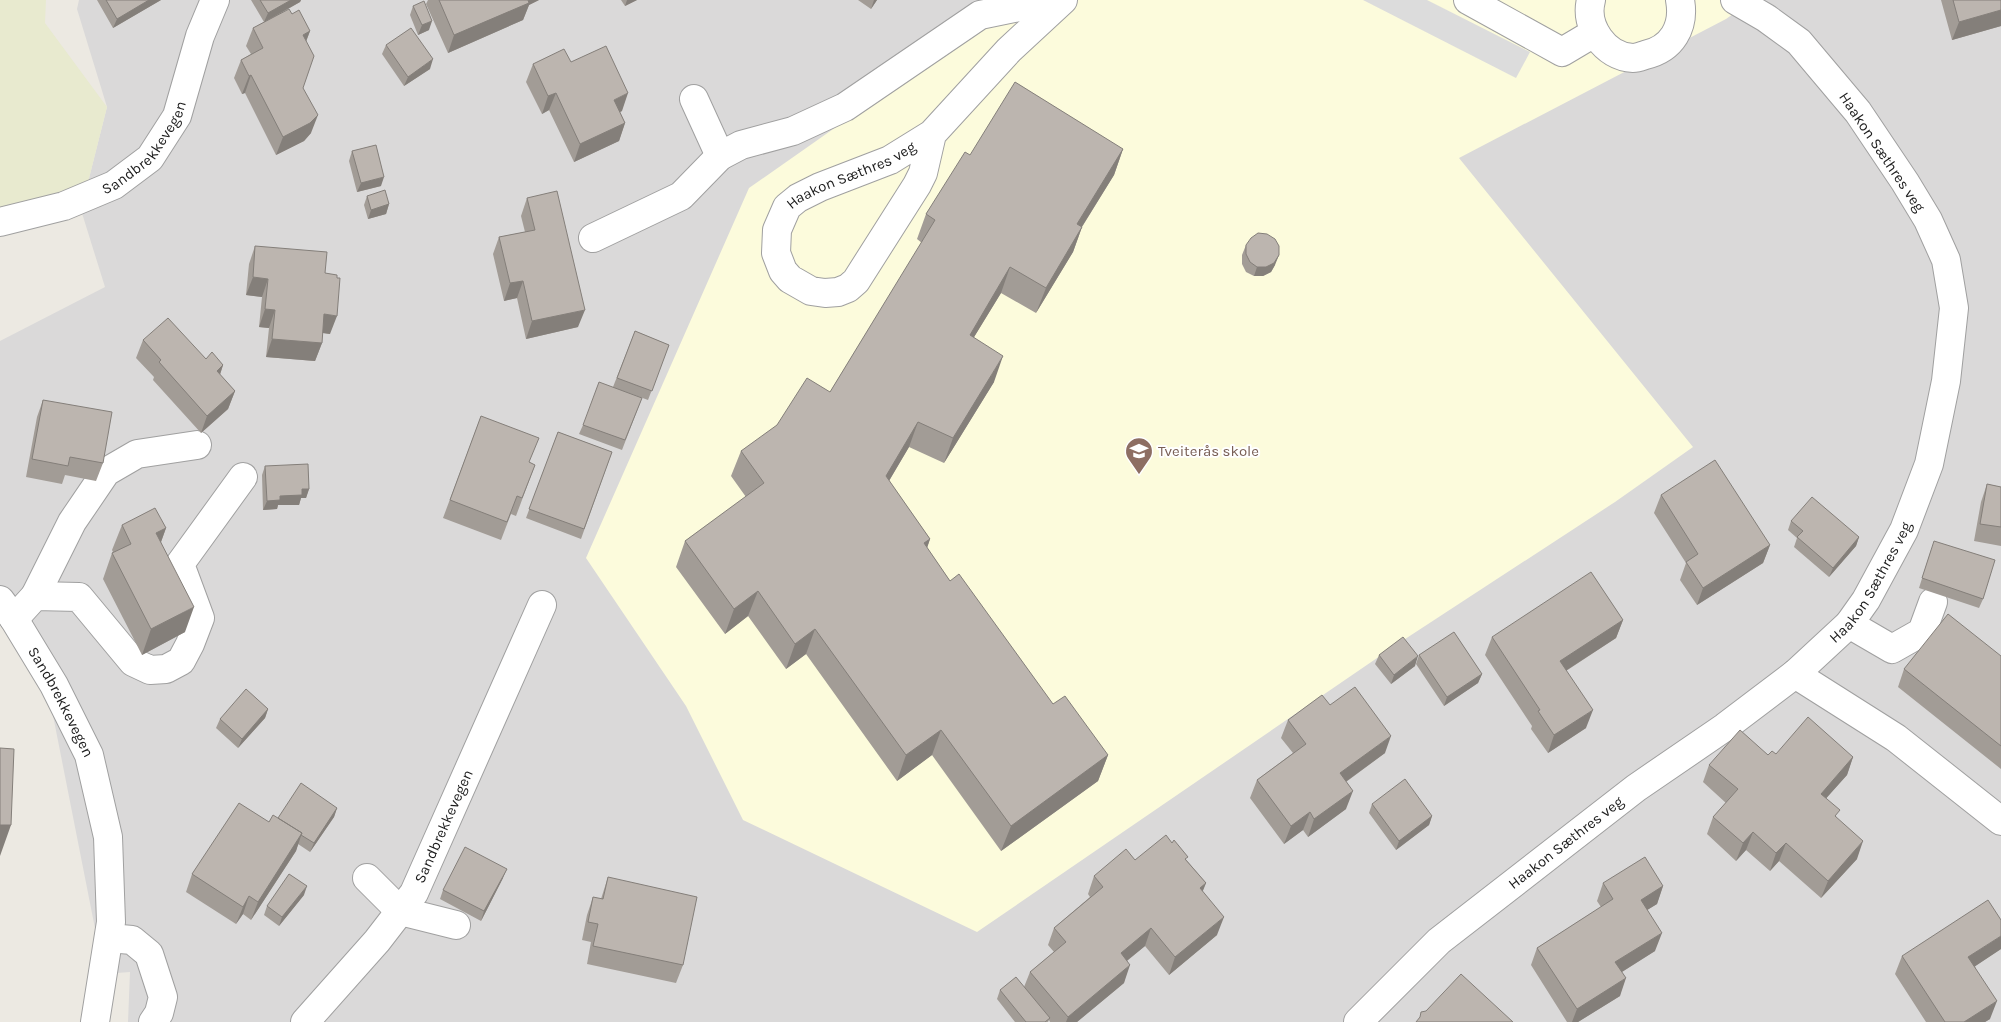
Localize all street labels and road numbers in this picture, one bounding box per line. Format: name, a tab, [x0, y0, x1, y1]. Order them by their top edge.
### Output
street label: Haakon Sæthres veg	[1835, 89, 1929, 216]
street label: Sandbrekkevegen	[99, 99, 190, 198]
street label: Haakon Sæthres veg	[783, 137, 919, 213]
street label: Haakon Sæthres veg	[1826, 519, 1915, 647]
street label: Sandbrekkevegen	[24, 644, 98, 760]
street label: Sandbrekkevegen	[411, 767, 477, 886]
street label: Haakon Sæthres veg	[1505, 792, 1627, 893]

